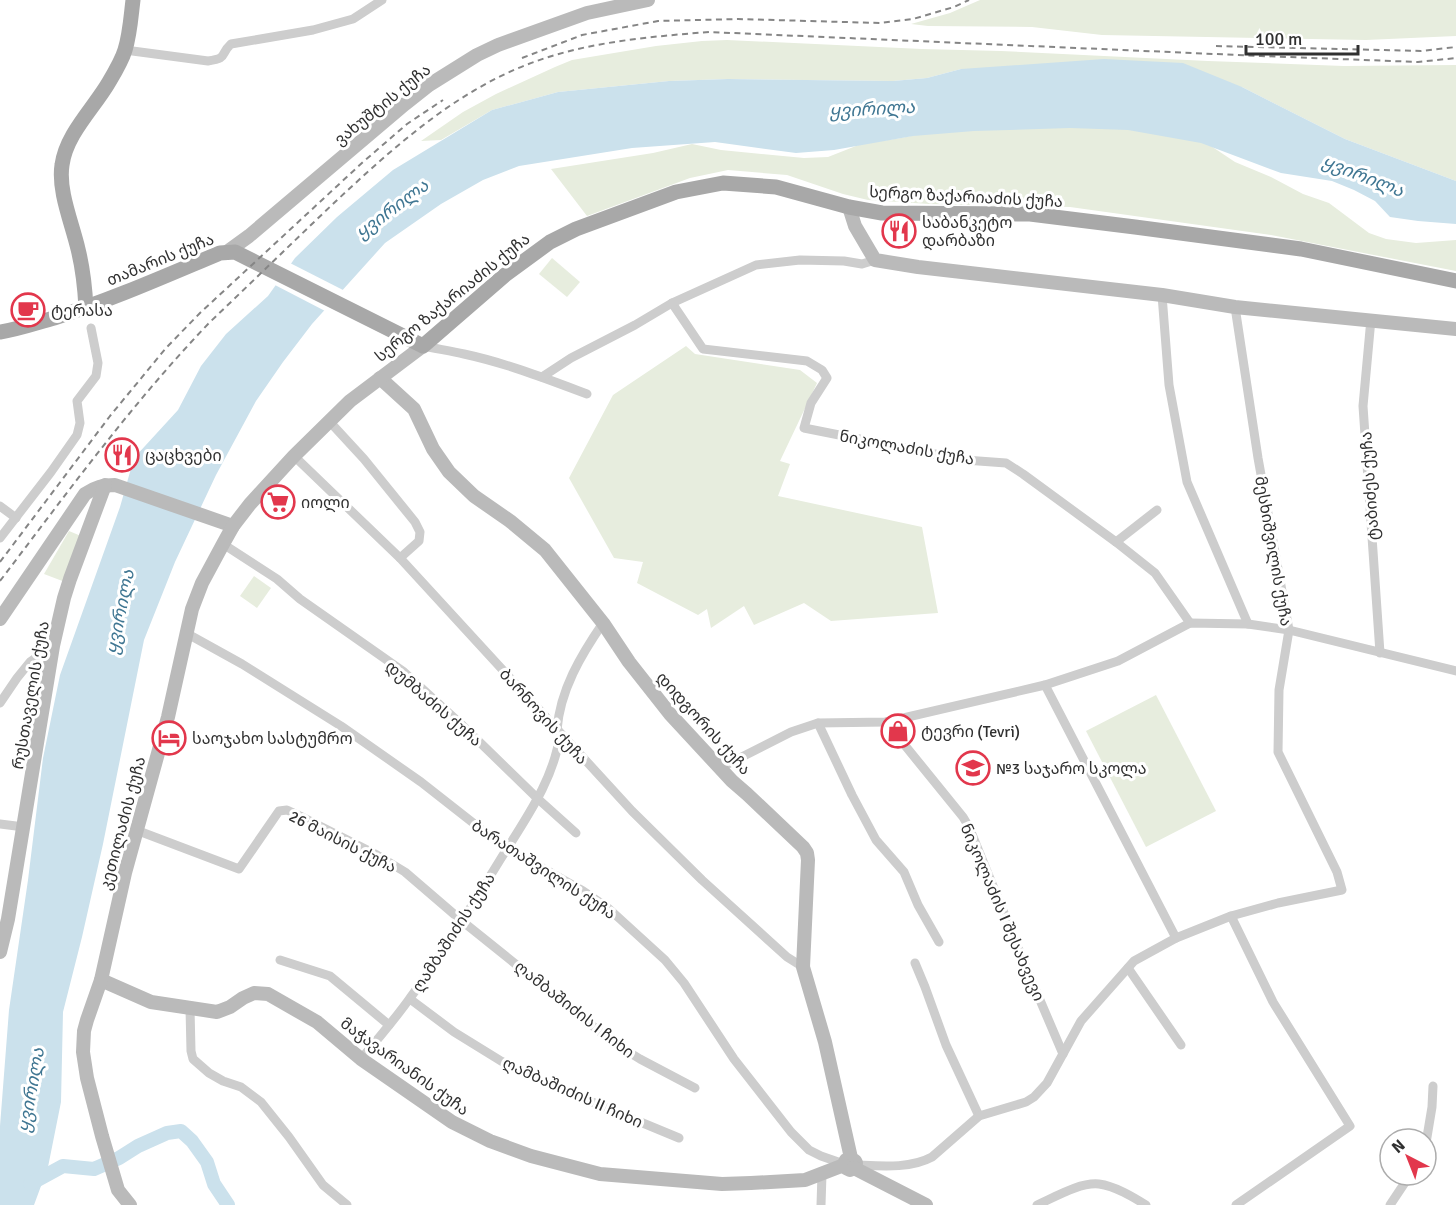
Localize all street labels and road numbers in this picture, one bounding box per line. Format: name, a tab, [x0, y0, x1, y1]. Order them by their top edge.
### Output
street label: ვახუშტის ქუჩა	[330, 60, 435, 150]
street label: სერგო ზაქარიაძის ქუჩა	[869, 182, 1063, 212]
street label: თამარის ქუჩა	[104, 229, 217, 291]
street label: სერგო ზაქარიაძის ქუჩა	[371, 229, 534, 367]
street label: ნიკოლაძის ქუჩა	[838, 426, 976, 470]
street label: ტაბიძეს ქუჩა	[1356, 431, 1384, 541]
street label: მესხიშვილის ქუჩა	[1250, 475, 1296, 628]
street label: რუსთაველის ქუჩა	[8, 619, 54, 771]
street label: დუმბაძის ქუჩა	[381, 656, 486, 751]
street label: ბარნოვის ქუჩა	[495, 664, 592, 769]
street label: დიდგორის ქუჩა	[652, 668, 755, 779]
street label: კეთილაძის ქუჩა	[96, 754, 150, 892]
street label: 26 მაისის ქუჩა	[285, 806, 400, 878]
street label: ბარათაშვილის ქუჩა	[468, 816, 619, 924]
street label: ნიკოლაძის I შესახვევი	[956, 821, 1049, 1004]
street label: ღამბაშიძის ქუჩა	[408, 869, 500, 996]
street label: ღამბაშიძის I ჩიხი	[510, 957, 638, 1063]
street label: მაჭავარიანის ქუჩა	[336, 1013, 473, 1120]
street label: ღამბაშიძის II ჩიხი	[499, 1053, 646, 1133]

